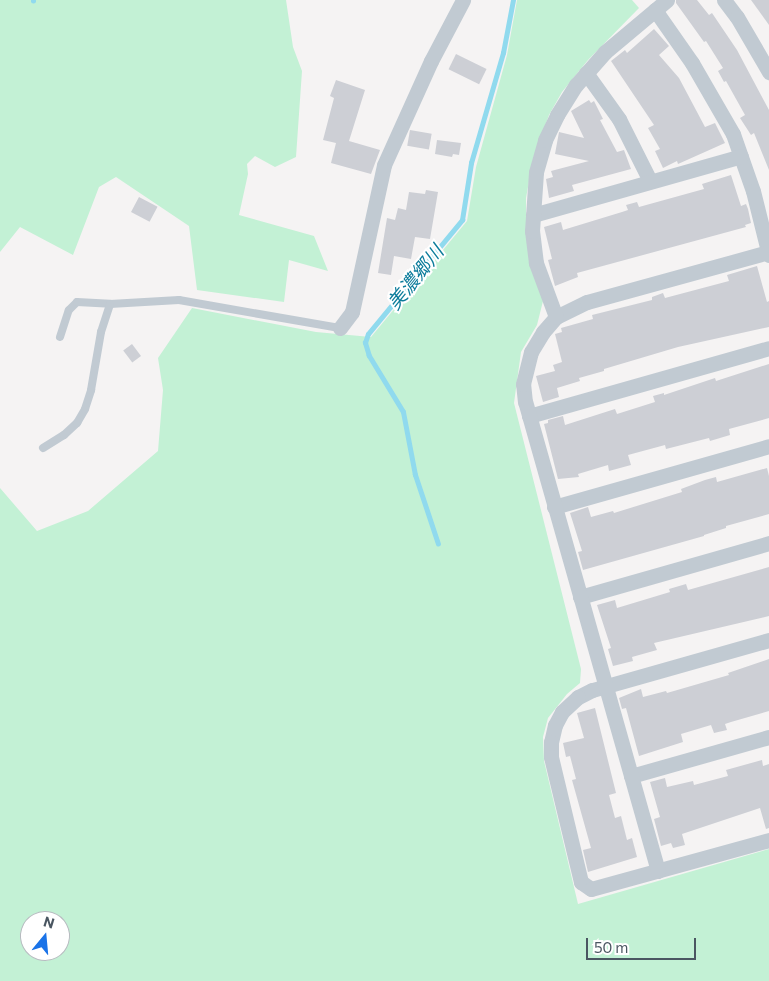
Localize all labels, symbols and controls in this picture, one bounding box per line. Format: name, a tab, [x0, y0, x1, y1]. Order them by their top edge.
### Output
water label: 美濃郷川	[382, 240, 448, 314]
north arrow	[20, 911, 70, 961]
text: N	[42, 912, 57, 932]
scale bar	[589, 928, 699, 960]
text: 50 m	[594, 938, 628, 956]

